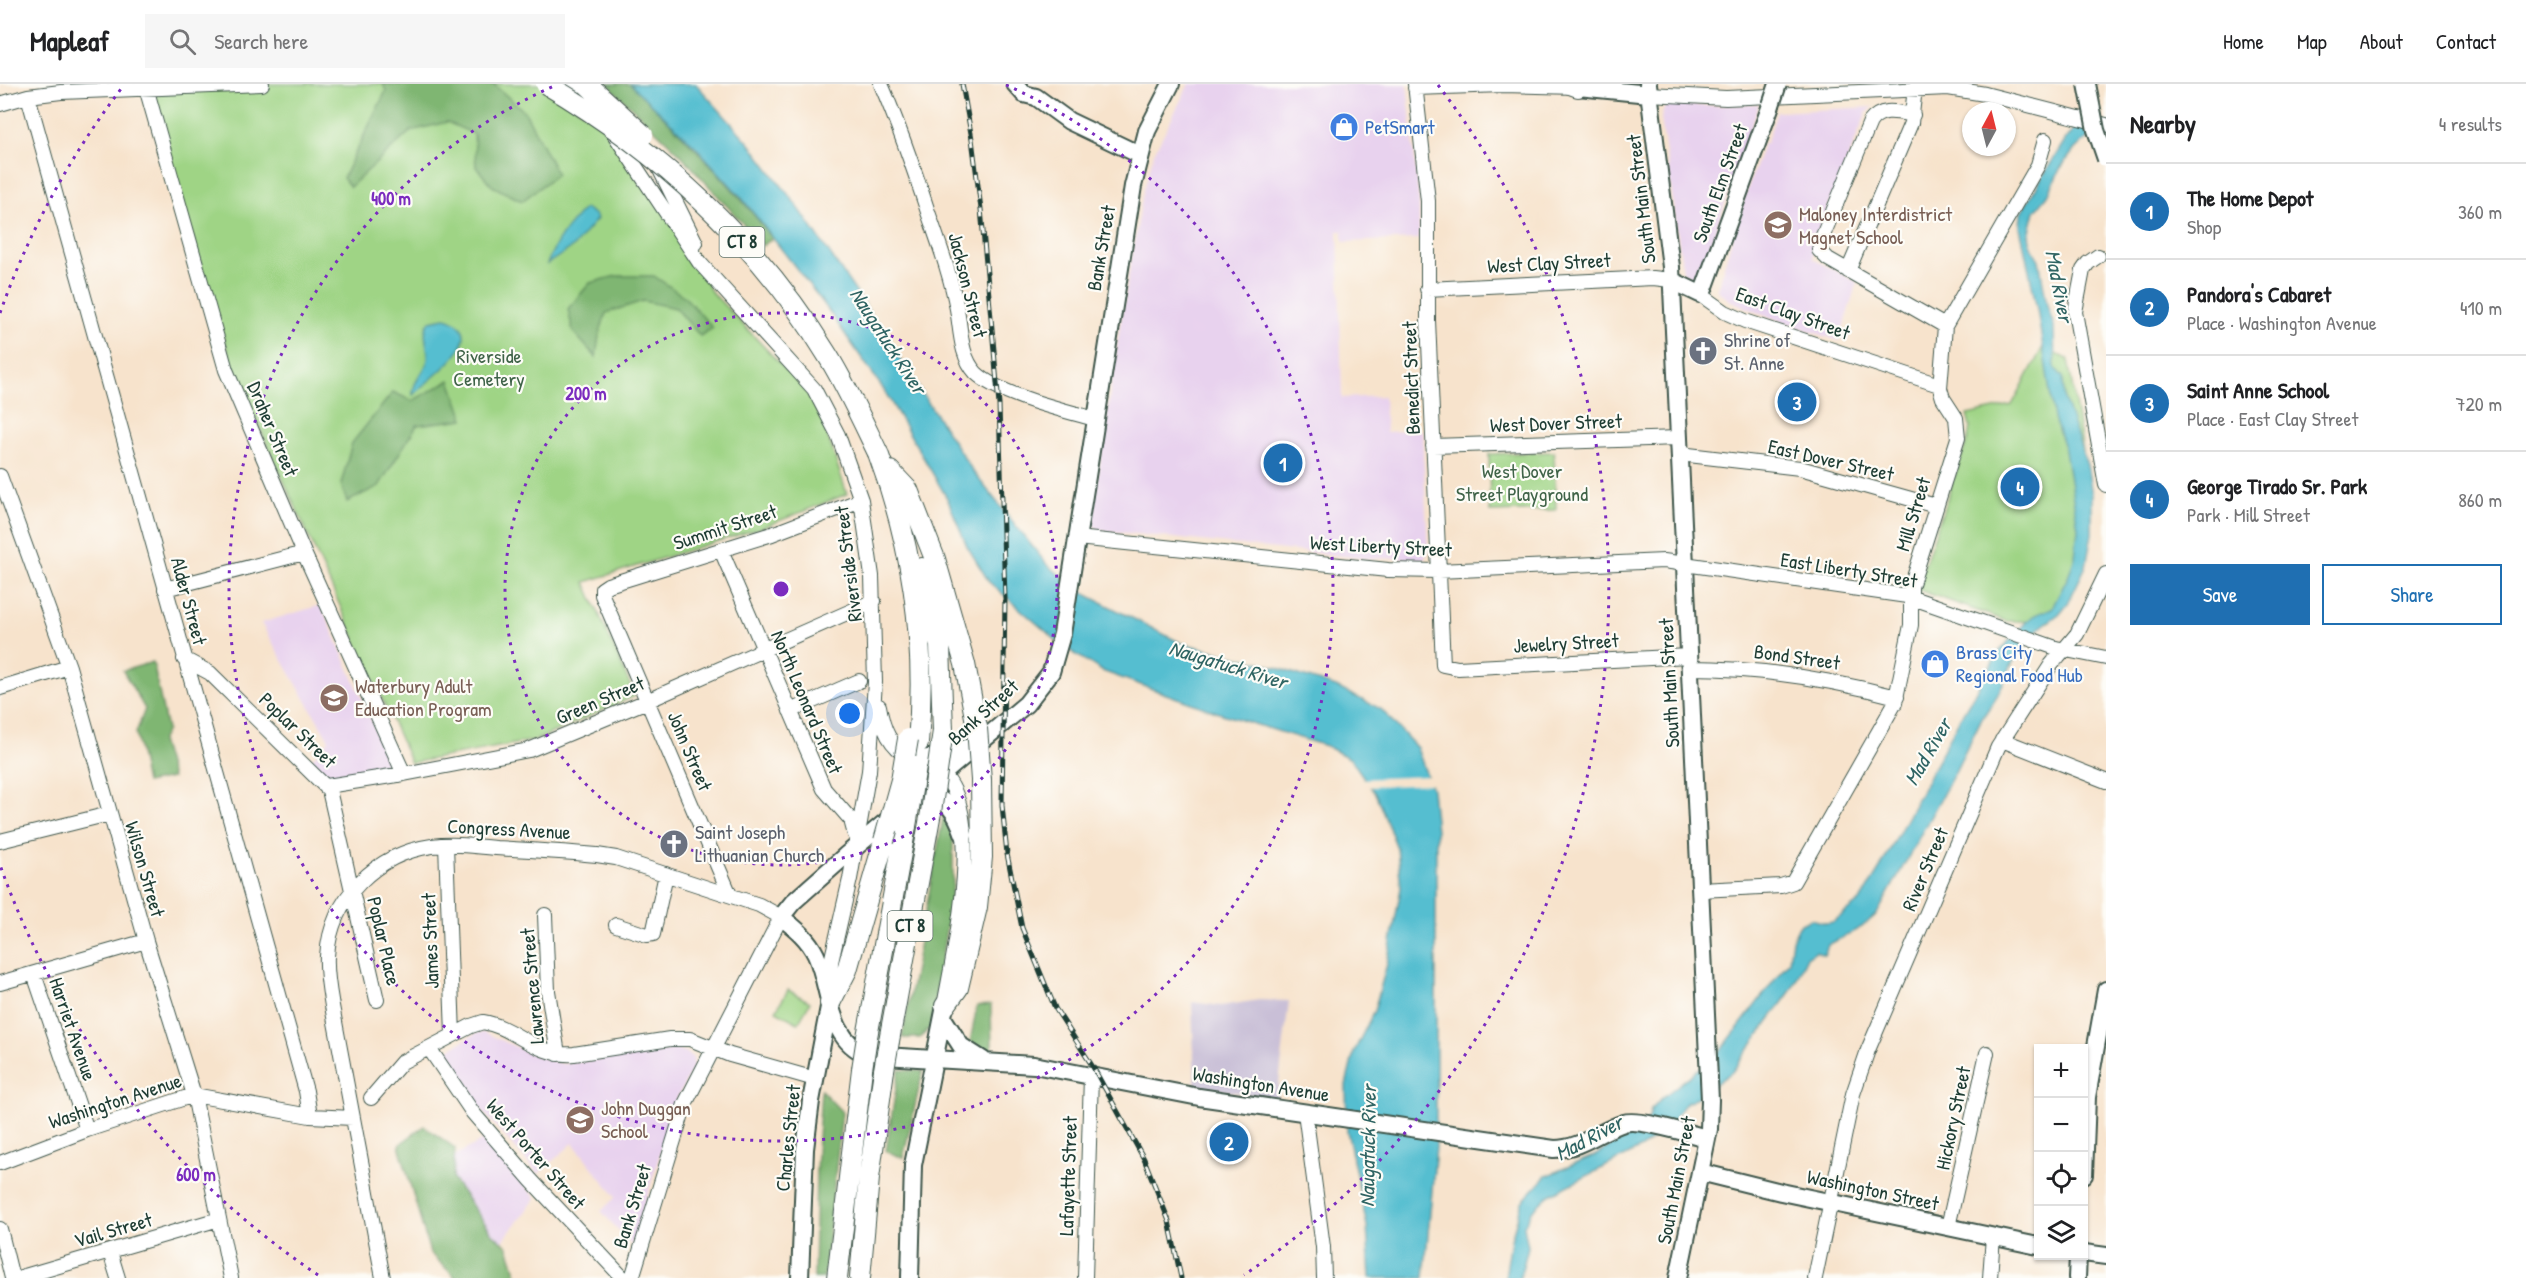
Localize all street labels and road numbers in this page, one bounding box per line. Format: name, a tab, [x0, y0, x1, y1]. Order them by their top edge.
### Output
street label: South Elm Street	[1686, 119, 1754, 246]
street label: South Main Street	[1619, 132, 1662, 265]
street label: Bank Street	[1080, 202, 1122, 293]
road number: CT 8	[720, 227, 764, 257]
street label: Jackson Street	[942, 230, 995, 341]
street label: West Clay Street	[1487, 246, 1612, 279]
street label: East Clay Street	[1732, 279, 1855, 346]
street label: Benedict Street	[1395, 320, 1426, 435]
street label: Draher Street	[241, 377, 306, 481]
street label: West Dover Street	[1490, 407, 1623, 438]
street label: East Dover Street	[1766, 432, 1898, 487]
street label: Mill Street	[1888, 472, 1937, 554]
street label: Summit Street	[670, 497, 781, 556]
street label: Riverside Street	[827, 504, 868, 623]
street label: West Liberty Street	[1310, 528, 1454, 563]
street label: East Liberty Street	[1779, 545, 1921, 594]
street label: Alder Street	[165, 554, 214, 649]
street label: South Main Street	[1652, 617, 1685, 748]
street label: North Leonard Street	[765, 626, 850, 779]
street label: Jewelry Street	[1513, 626, 1620, 659]
street label: Bond Street	[1753, 637, 1843, 676]
street label: Green Street	[552, 668, 649, 730]
street label: Bank Street	[941, 672, 1025, 751]
street label: Poplar Street	[254, 686, 344, 774]
street label: John Street	[662, 707, 720, 796]
street label: Congress Avenue	[447, 812, 571, 845]
street label: Wilson Street	[119, 818, 172, 921]
street label: River Street	[1895, 822, 1955, 915]
street label: James Street	[414, 892, 445, 989]
street label: Poplar Place	[361, 894, 408, 988]
road number: CT 8	[888, 911, 932, 941]
street label: Lawrence Street	[513, 926, 550, 1045]
street label: Harriet Avenue	[43, 974, 104, 1084]
street label: Washington Avenue	[1191, 1059, 1331, 1108]
street label: Hickory Street	[1928, 1063, 1977, 1172]
street label: Washington Avenue	[45, 1066, 185, 1135]
street label: Charles Street	[768, 1082, 807, 1193]
street label: West Porter Street	[481, 1093, 593, 1216]
street label: South Main Street	[1650, 1113, 1701, 1246]
street label: Lafayette Street	[1052, 1115, 1083, 1236]
street label: Bank Street	[606, 1159, 657, 1251]
street label: Washington Street	[1805, 1162, 1942, 1217]
street label: Vail Street	[71, 1205, 156, 1254]

